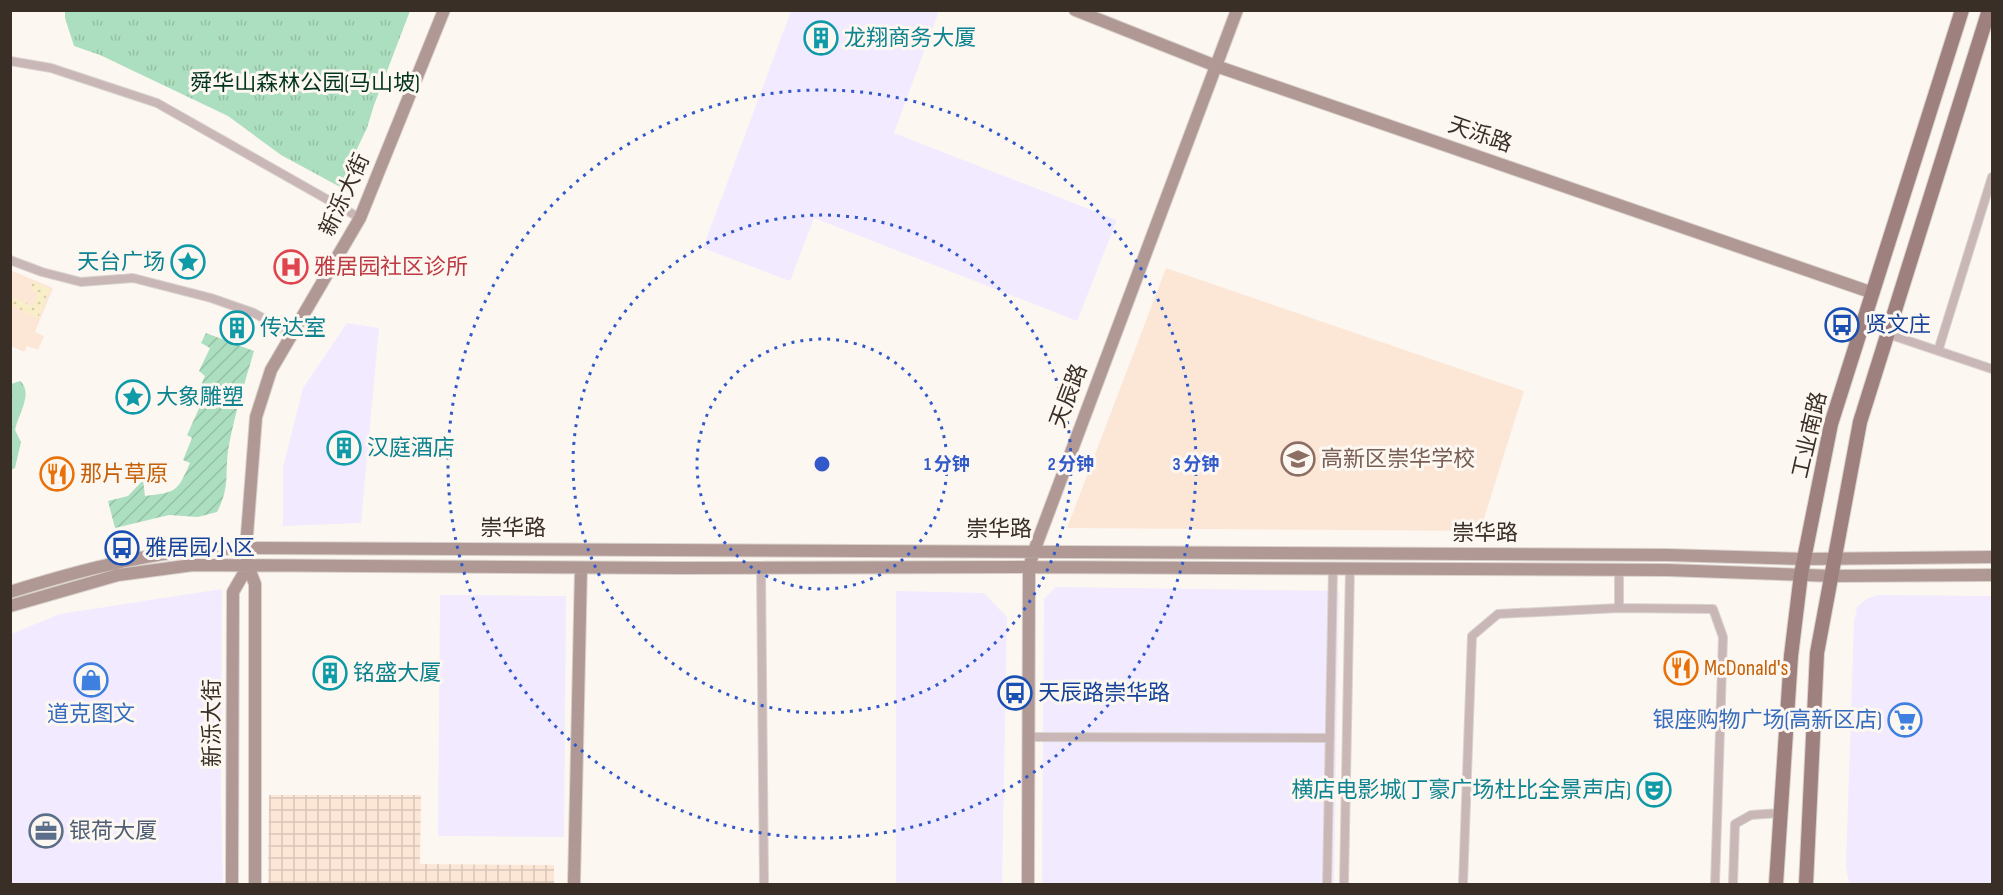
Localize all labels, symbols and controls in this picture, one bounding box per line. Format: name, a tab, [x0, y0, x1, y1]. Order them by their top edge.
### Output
building icon: 龙翔商务大厦	[803, 20, 839, 56]
place label: 龙翔商务大厦	[844, 25, 976, 52]
park label: 舜华山森林公园(马山坡)	[190, 70, 420, 97]
street label: 天泺路	[1444, 111, 1516, 159]
street label: 新泺大街	[314, 149, 376, 241]
place icon: 天台广场	[170, 244, 206, 280]
place label: 天台广场	[77, 249, 165, 276]
hospital icon: 雅居园社区诊所	[273, 249, 309, 285]
place label: 雅居园社区诊所	[314, 254, 468, 281]
bus stop icon: 贤文庄	[1824, 307, 1860, 343]
building icon: 传达室	[219, 310, 255, 346]
place label: 贤文庄	[1865, 312, 1931, 339]
place label: 传达室	[260, 315, 326, 342]
street label: 天辰路	[1045, 360, 1093, 432]
place icon: 大象雕塑	[115, 379, 151, 415]
place label: 大象雕塑	[156, 384, 244, 411]
street label: 工业南路	[1787, 389, 1833, 481]
building icon: 汉庭酒店	[326, 430, 362, 466]
place label: 汉庭酒店	[367, 435, 455, 462]
school or university icon: 高新区崇华学校	[1280, 441, 1316, 477]
place label: 高新区崇华学校	[1321, 446, 1475, 473]
centre of rings	[812, 454, 832, 474]
text: 1 分钟	[924, 454, 970, 475]
text: 2 分钟	[1048, 454, 1094, 475]
text: 3 分钟	[1173, 454, 1219, 475]
restaurant icon: 那片草原	[39, 456, 75, 492]
place label: 那片草原	[80, 461, 168, 488]
street label: 崇华路	[480, 515, 546, 542]
street label: 崇华路	[966, 516, 1032, 543]
street label: 崇华路	[1452, 520, 1518, 547]
bus stop icon: 雅居园小区	[104, 530, 140, 566]
place label: 雅居园小区	[145, 535, 255, 562]
restaurant icon: McDonald's	[1663, 650, 1699, 686]
building icon: 铭盛大厦	[312, 655, 348, 691]
place label: McDonald's	[1704, 655, 1788, 682]
place label: 铭盛大厦	[353, 660, 441, 687]
shop icon: 道克图文	[73, 662, 109, 698]
bus stop icon: 天辰路崇华路	[997, 675, 1033, 711]
street label: 新泺大街	[199, 679, 226, 767]
place label: 天辰路崇华路	[1038, 680, 1170, 707]
place label: 道克图文	[47, 701, 135, 728]
supermarket icon: 银座购物广场(高新区店)	[1887, 702, 1923, 738]
place label: 银座购物广场(高新区店)	[1652, 707, 1882, 734]
theatre icon: 横店电影城(丁豪广场杜比全景声店)	[1636, 772, 1672, 808]
place label: 横店电影城(丁豪广场杜比全景声店)	[1291, 777, 1631, 804]
office icon: 银荷大厦	[28, 813, 64, 849]
place label: 银荷大厦	[69, 818, 157, 845]

